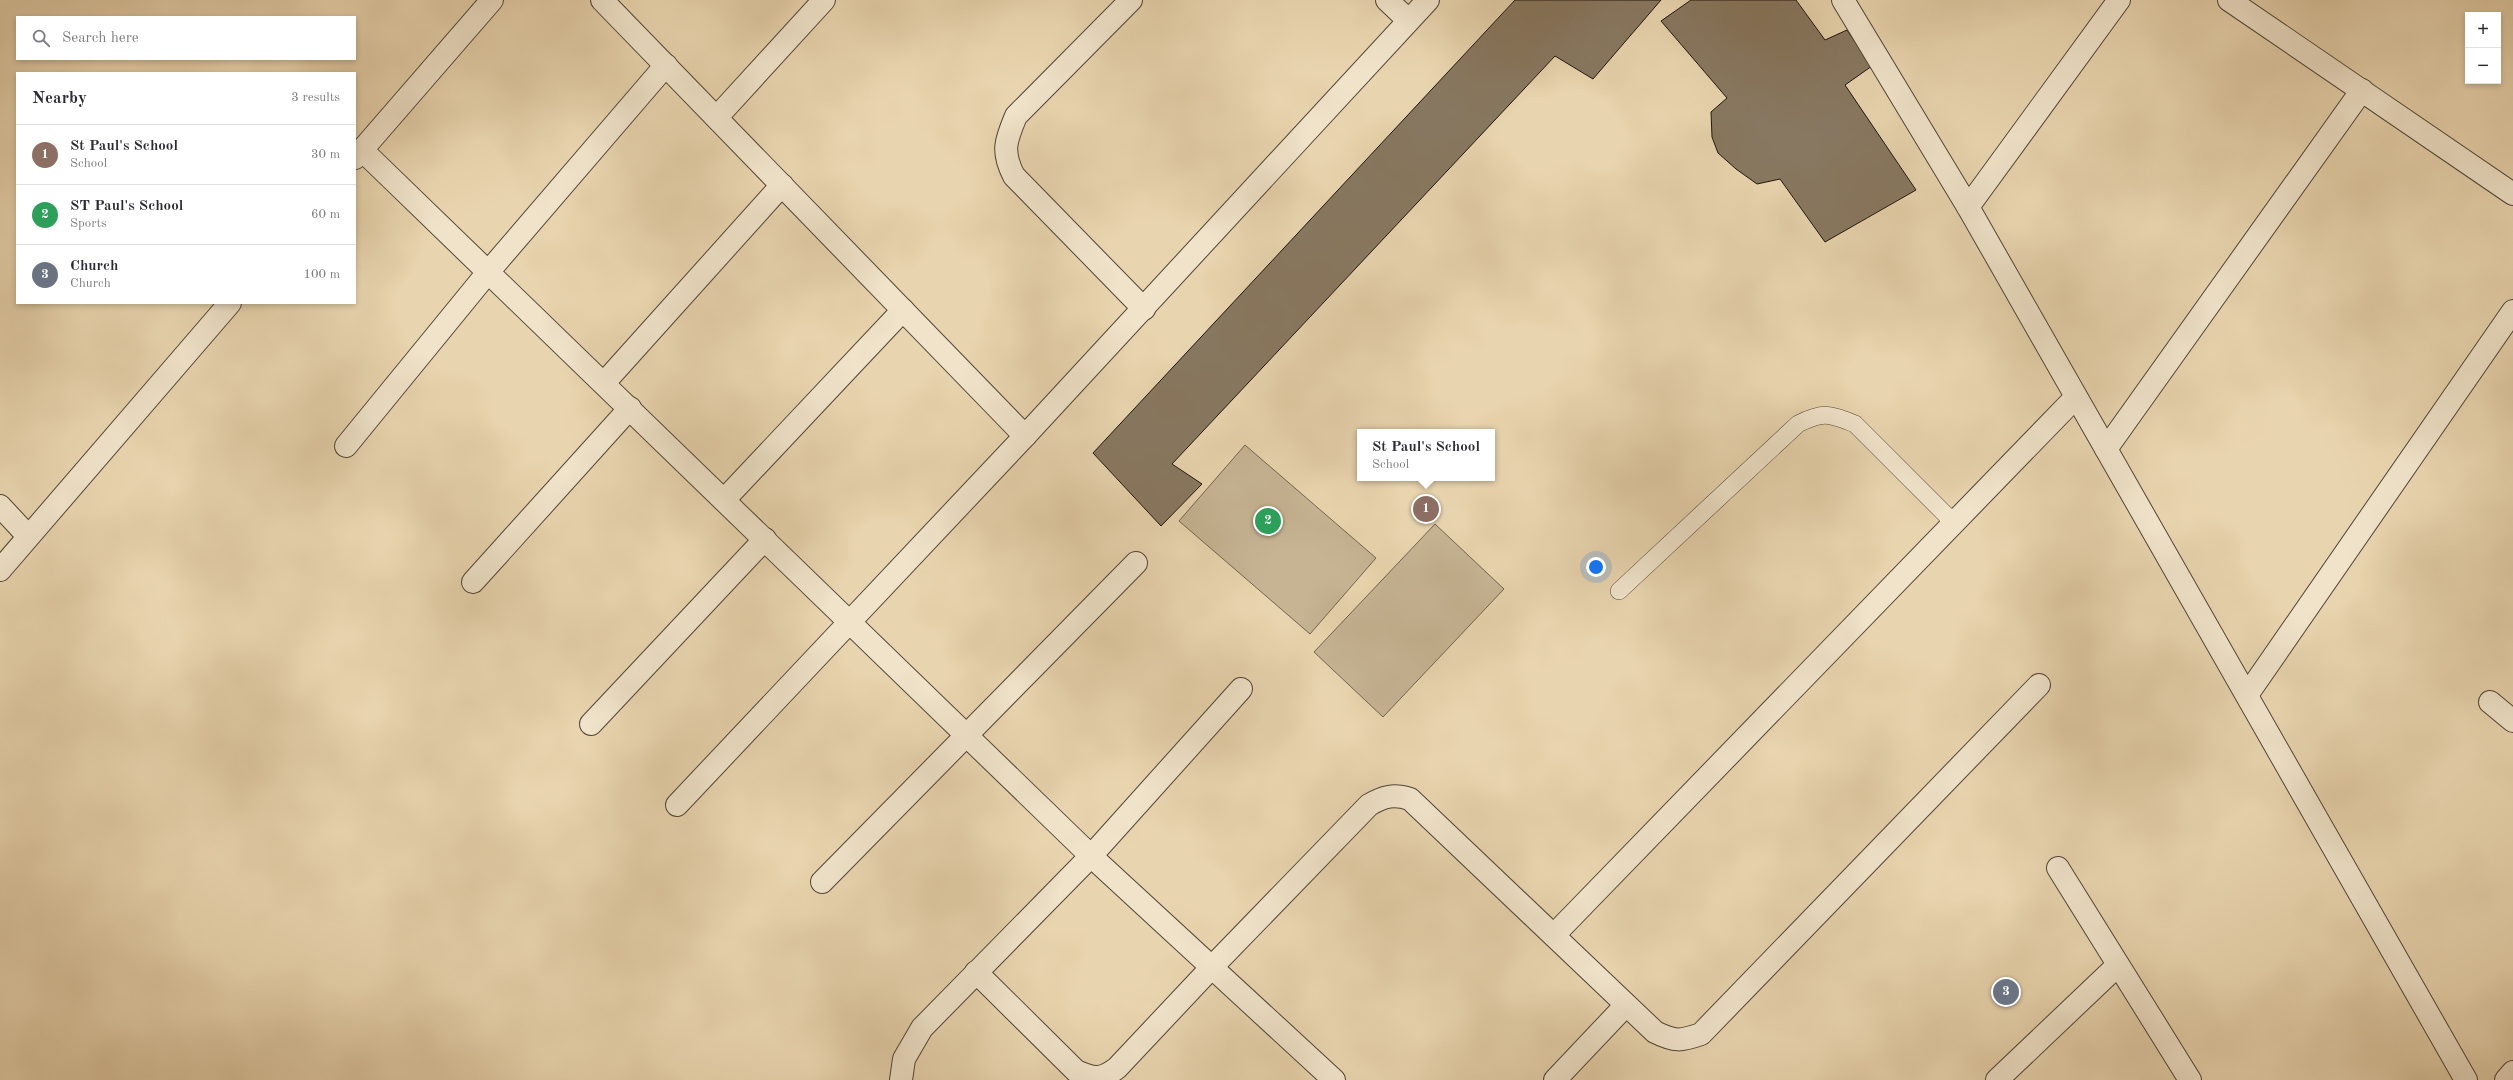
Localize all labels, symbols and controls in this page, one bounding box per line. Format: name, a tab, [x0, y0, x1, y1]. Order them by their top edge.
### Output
map controls	[2465, 12, 2501, 84]
button: +	[2465, 12, 2501, 48]
search box	[16, 16, 356, 60]
icon: search	[30, 27, 52, 49]
text: Search here	[62, 31, 139, 46]
button: −	[2465, 48, 2501, 84]
text: Nearby	[32, 90, 87, 107]
text: 3 results	[291, 91, 340, 104]
text: St Paul's School	[70, 139, 178, 154]
text: 1	[41, 148, 49, 161]
text: 30 m	[311, 148, 340, 161]
text: School	[70, 157, 107, 170]
text: ST Paul's School	[70, 199, 183, 214]
text: 2	[41, 208, 49, 221]
text: 60 m	[311, 208, 340, 221]
text: Sports	[70, 217, 107, 230]
text: Church	[70, 259, 118, 274]
text: 3	[41, 268, 49, 281]
text: 100 m	[303, 268, 340, 281]
text: Church	[70, 277, 111, 290]
popup	[1357, 429, 1495, 481]
text: St Paul's School	[1372, 440, 1480, 455]
text: School	[1372, 458, 1409, 471]
pin: 1	[1413, 494, 1439, 524]
pin: 2	[1255, 506, 1281, 536]
your location	[1586, 557, 1606, 577]
pin: 3	[1993, 977, 2019, 1007]

